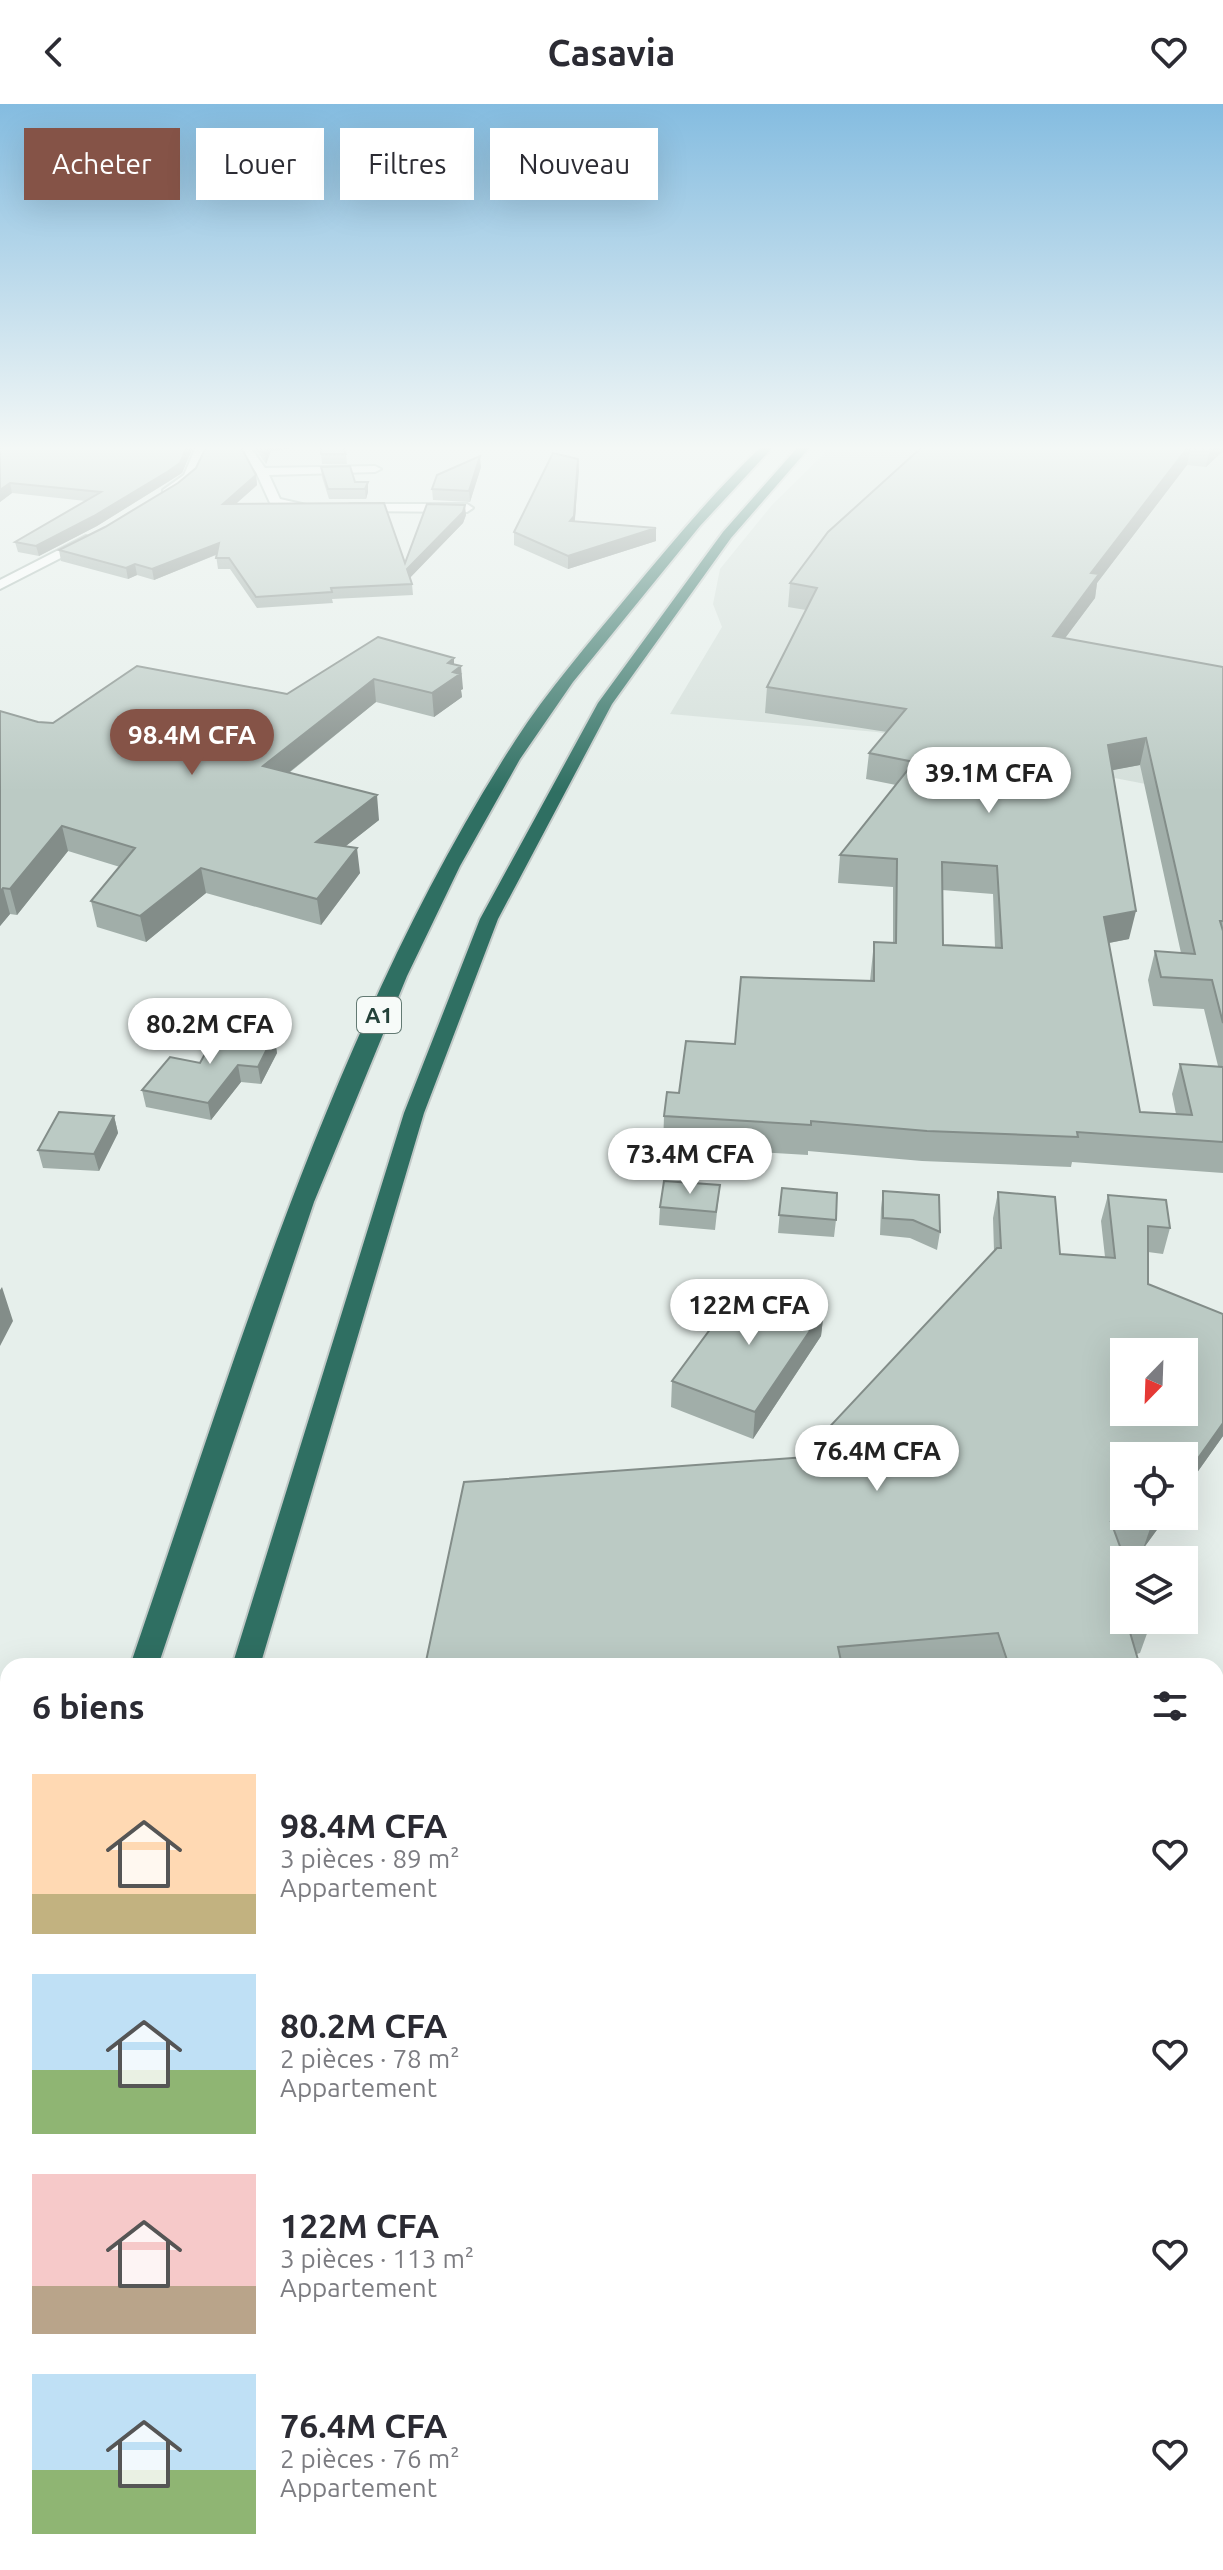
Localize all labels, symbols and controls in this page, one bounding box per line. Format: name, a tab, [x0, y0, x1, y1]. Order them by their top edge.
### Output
icon: back	[32, 30, 76, 74]
icon: heart	[1147, 30, 1191, 74]
text: Casavia	[548, 32, 675, 73]
chip: Acheter	[24, 128, 180, 200]
chip: Louer	[196, 128, 324, 200]
chip: Filtres	[340, 128, 474, 200]
chip: Nouveau	[490, 128, 658, 200]
pin: 98.4M CFA	[100, 709, 284, 777]
text: 98.4M CFA	[128, 720, 256, 749]
pin: 39.1M CFA	[897, 747, 1081, 815]
text: 39.1M CFA	[925, 758, 1053, 787]
road number: A1	[357, 997, 401, 1033]
pin: 80.2M CFA	[118, 998, 302, 1066]
text: 80.2M CFA	[146, 1009, 274, 1038]
pin: 73.4M CFA	[598, 1128, 782, 1196]
text: 73.4M CFA	[626, 1139, 754, 1168]
pin: 122M CFA	[666, 1279, 832, 1347]
text: 122M CFA	[688, 1290, 810, 1319]
north arrow	[1110, 1338, 1198, 1426]
map controls	[1110, 1338, 1198, 1634]
pin: 76.4M CFA	[785, 1425, 969, 1493]
text: 76.4M CFA	[813, 1436, 941, 1465]
button: locate	[1110, 1442, 1198, 1530]
button: layers	[1110, 1546, 1198, 1634]
icon: filters	[1148, 1684, 1192, 1728]
text: 6 biens	[32, 1687, 145, 1725]
icon: home	[96, 1806, 192, 1902]
text: 98.4M CFA	[280, 1806, 447, 1844]
icon: heart	[1148, 1832, 1192, 1876]
text: 3 pièces · 89 m²	[280, 1844, 460, 1873]
text: Appartement	[280, 1873, 437, 1902]
icon: home	[96, 2006, 192, 2102]
text: 80.2M CFA	[280, 2006, 447, 2044]
icon: heart	[1148, 2032, 1192, 2076]
text: 2 pièces · 78 m²	[280, 2044, 460, 2073]
text: Appartement	[280, 2073, 437, 2102]
icon: home	[96, 2206, 192, 2302]
text: 122M CFA	[280, 2206, 439, 2244]
icon: heart	[1148, 2232, 1192, 2276]
text: 3 pièces · 113 m²	[280, 2244, 474, 2273]
text: Appartement	[280, 2273, 437, 2302]
icon: home	[96, 2406, 192, 2502]
text: 76.4M CFA	[280, 2406, 447, 2444]
icon: heart	[1148, 2432, 1192, 2476]
text: 2 pièces · 76 m²	[280, 2444, 460, 2473]
text: Appartement	[280, 2473, 437, 2502]

